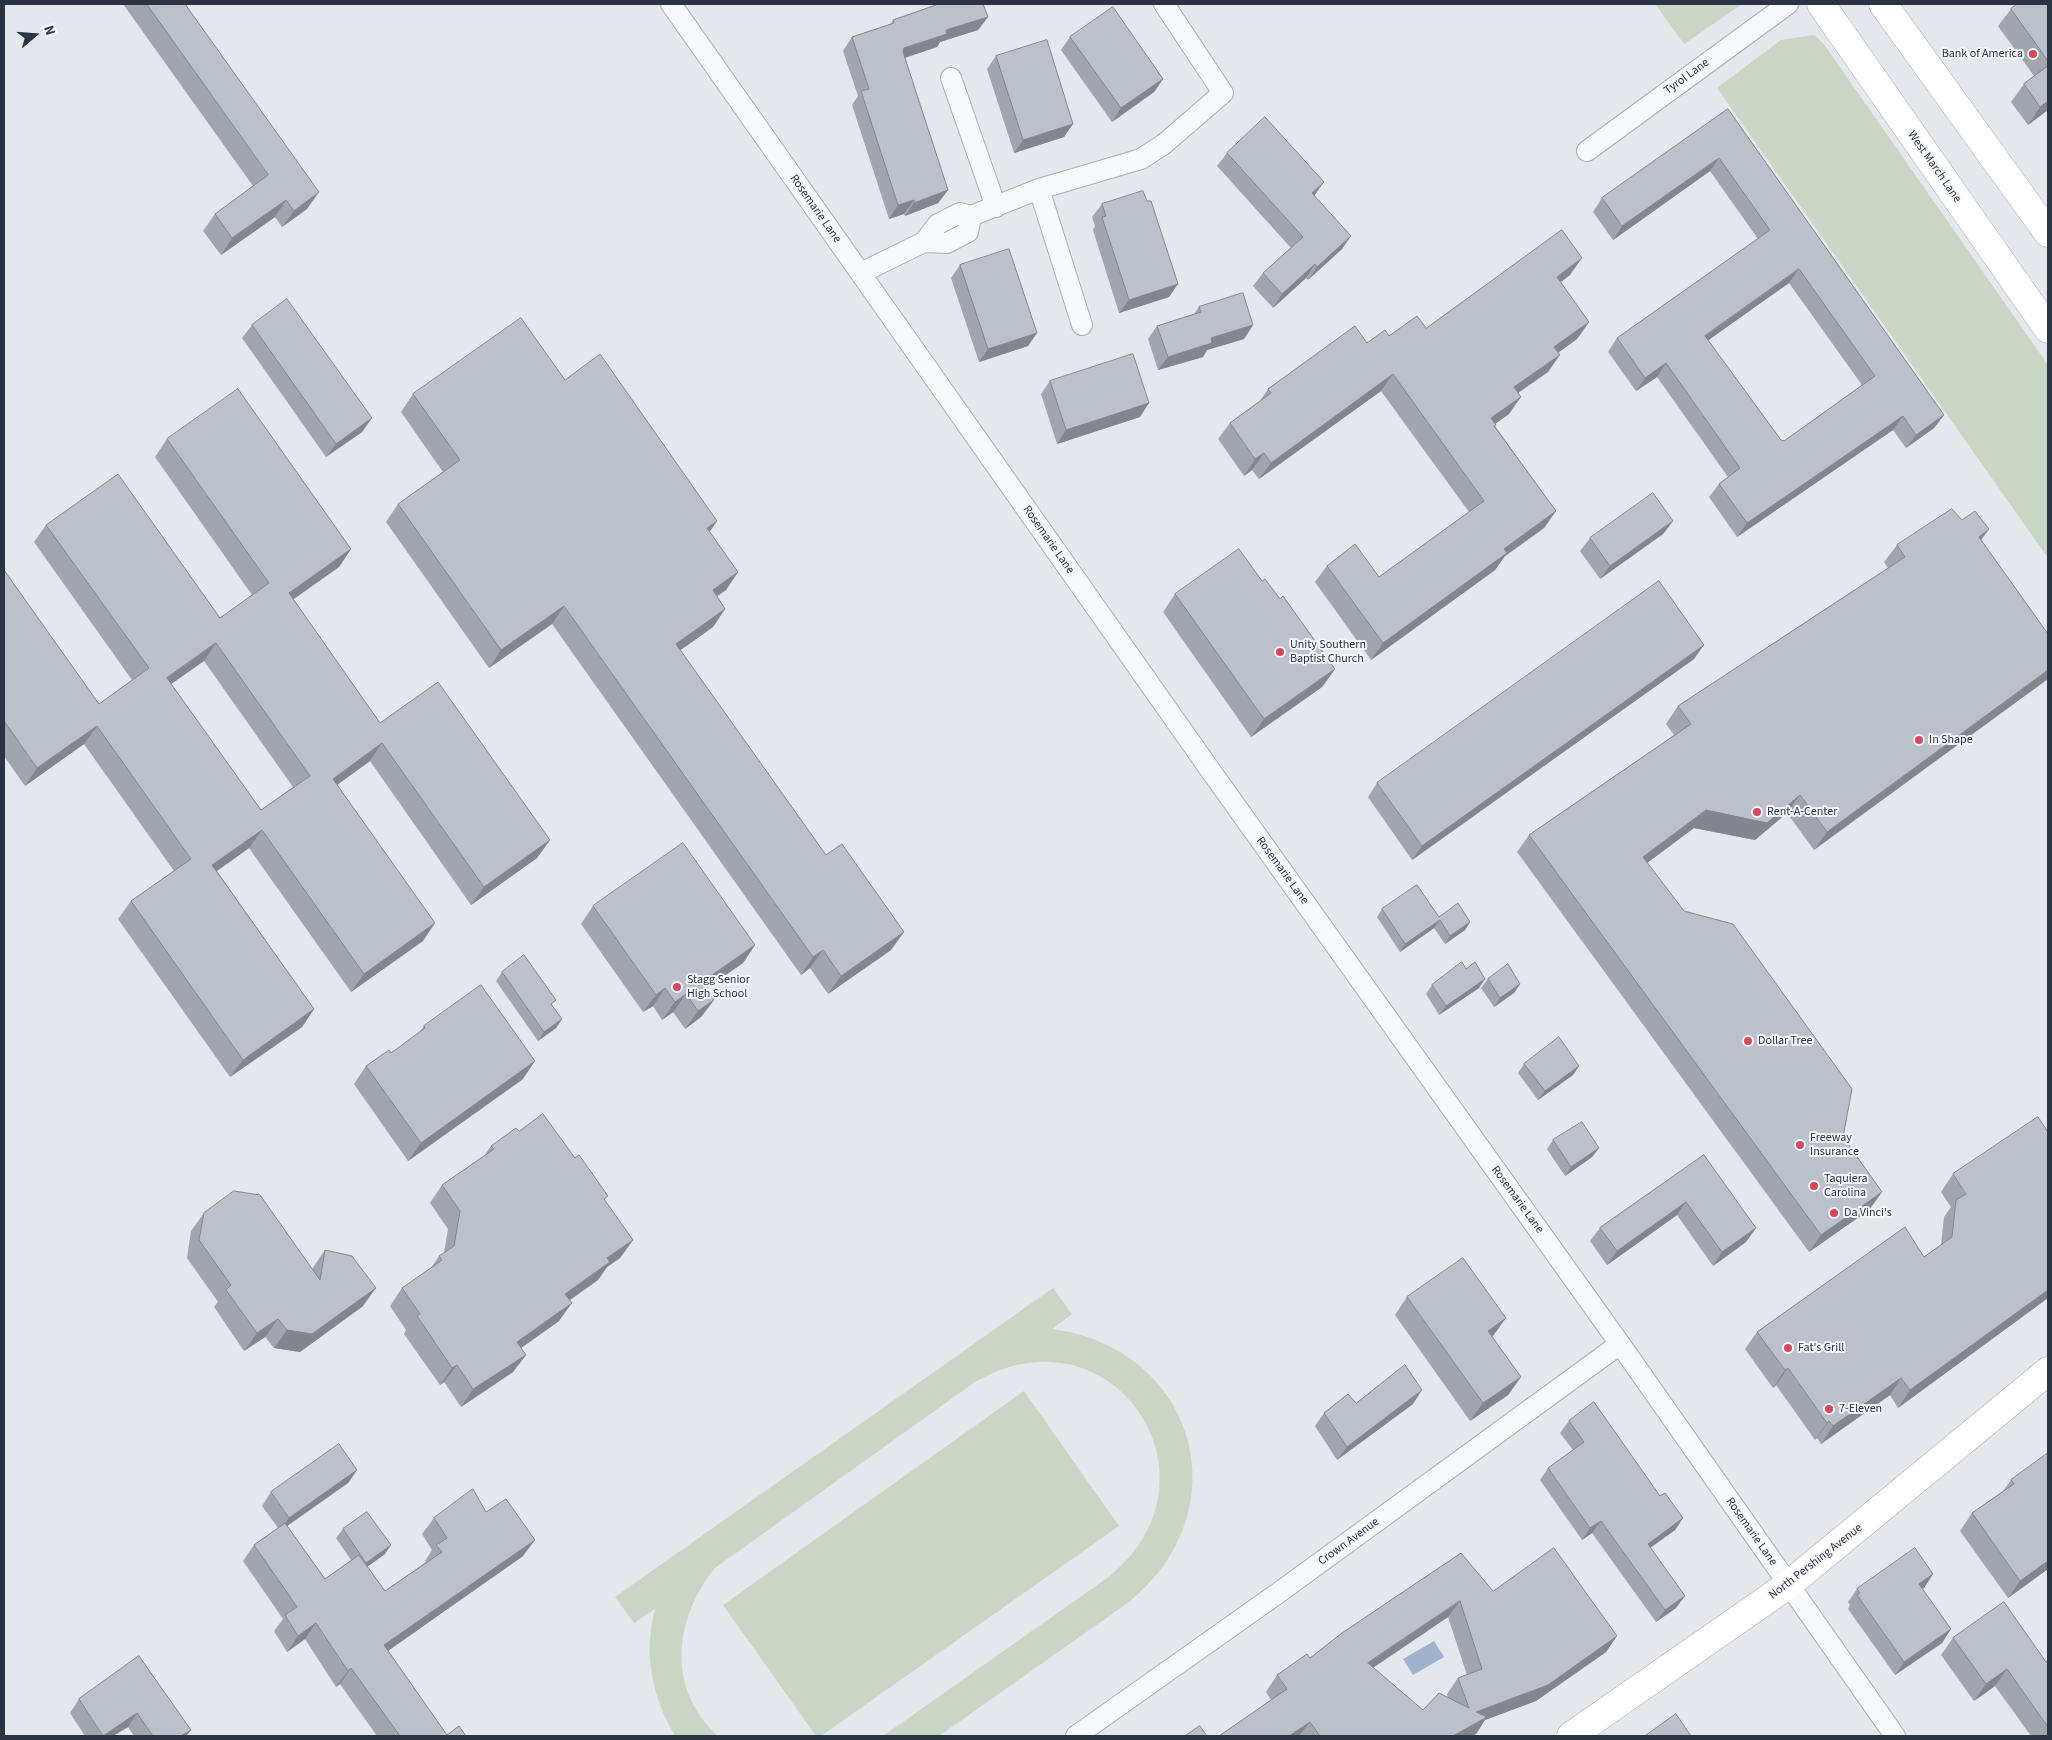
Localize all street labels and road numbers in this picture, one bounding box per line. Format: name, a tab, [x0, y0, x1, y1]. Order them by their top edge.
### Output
street label: Tyrol Lane	[1662, 56, 1712, 98]
street label: West March Lane	[1904, 128, 1964, 206]
street label: Rosemarie Lane	[786, 172, 844, 246]
street label: Rosemarie Lane	[1019, 503, 1077, 577]
street label: Rosemarie Lane	[1253, 834, 1311, 908]
street label: Rosemarie Lane	[1488, 1163, 1546, 1237]
street label: Rosemarie Lane	[1722, 1495, 1780, 1569]
street label: Crown Avenue	[1316, 1515, 1382, 1569]
street label: North Pershing Avenue	[1766, 1521, 1866, 1603]

